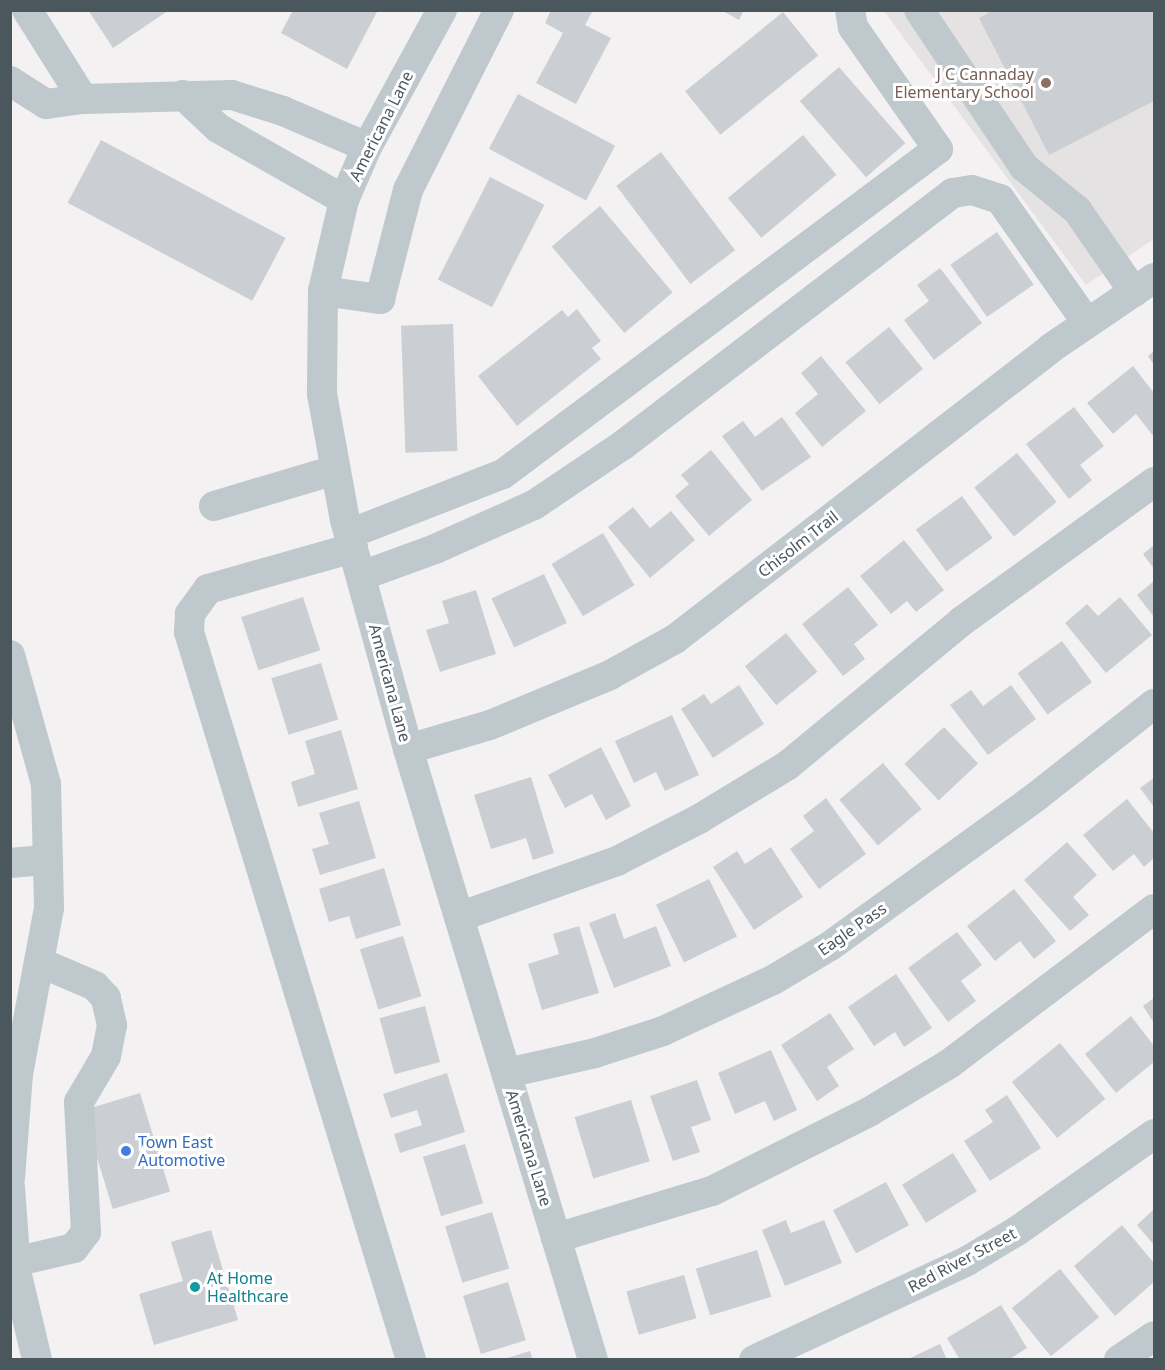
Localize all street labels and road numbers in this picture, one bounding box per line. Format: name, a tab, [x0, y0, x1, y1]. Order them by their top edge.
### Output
street label: Americana Lane	[345, 68, 417, 184]
street label: Chisolm Trail	[754, 507, 842, 581]
street label: Americana Lane	[365, 622, 415, 744]
street label: Eagle Pass	[814, 898, 890, 960]
street label: Americana Lane	[502, 1087, 556, 1209]
street label: Red River Street	[905, 1223, 1019, 1297]

